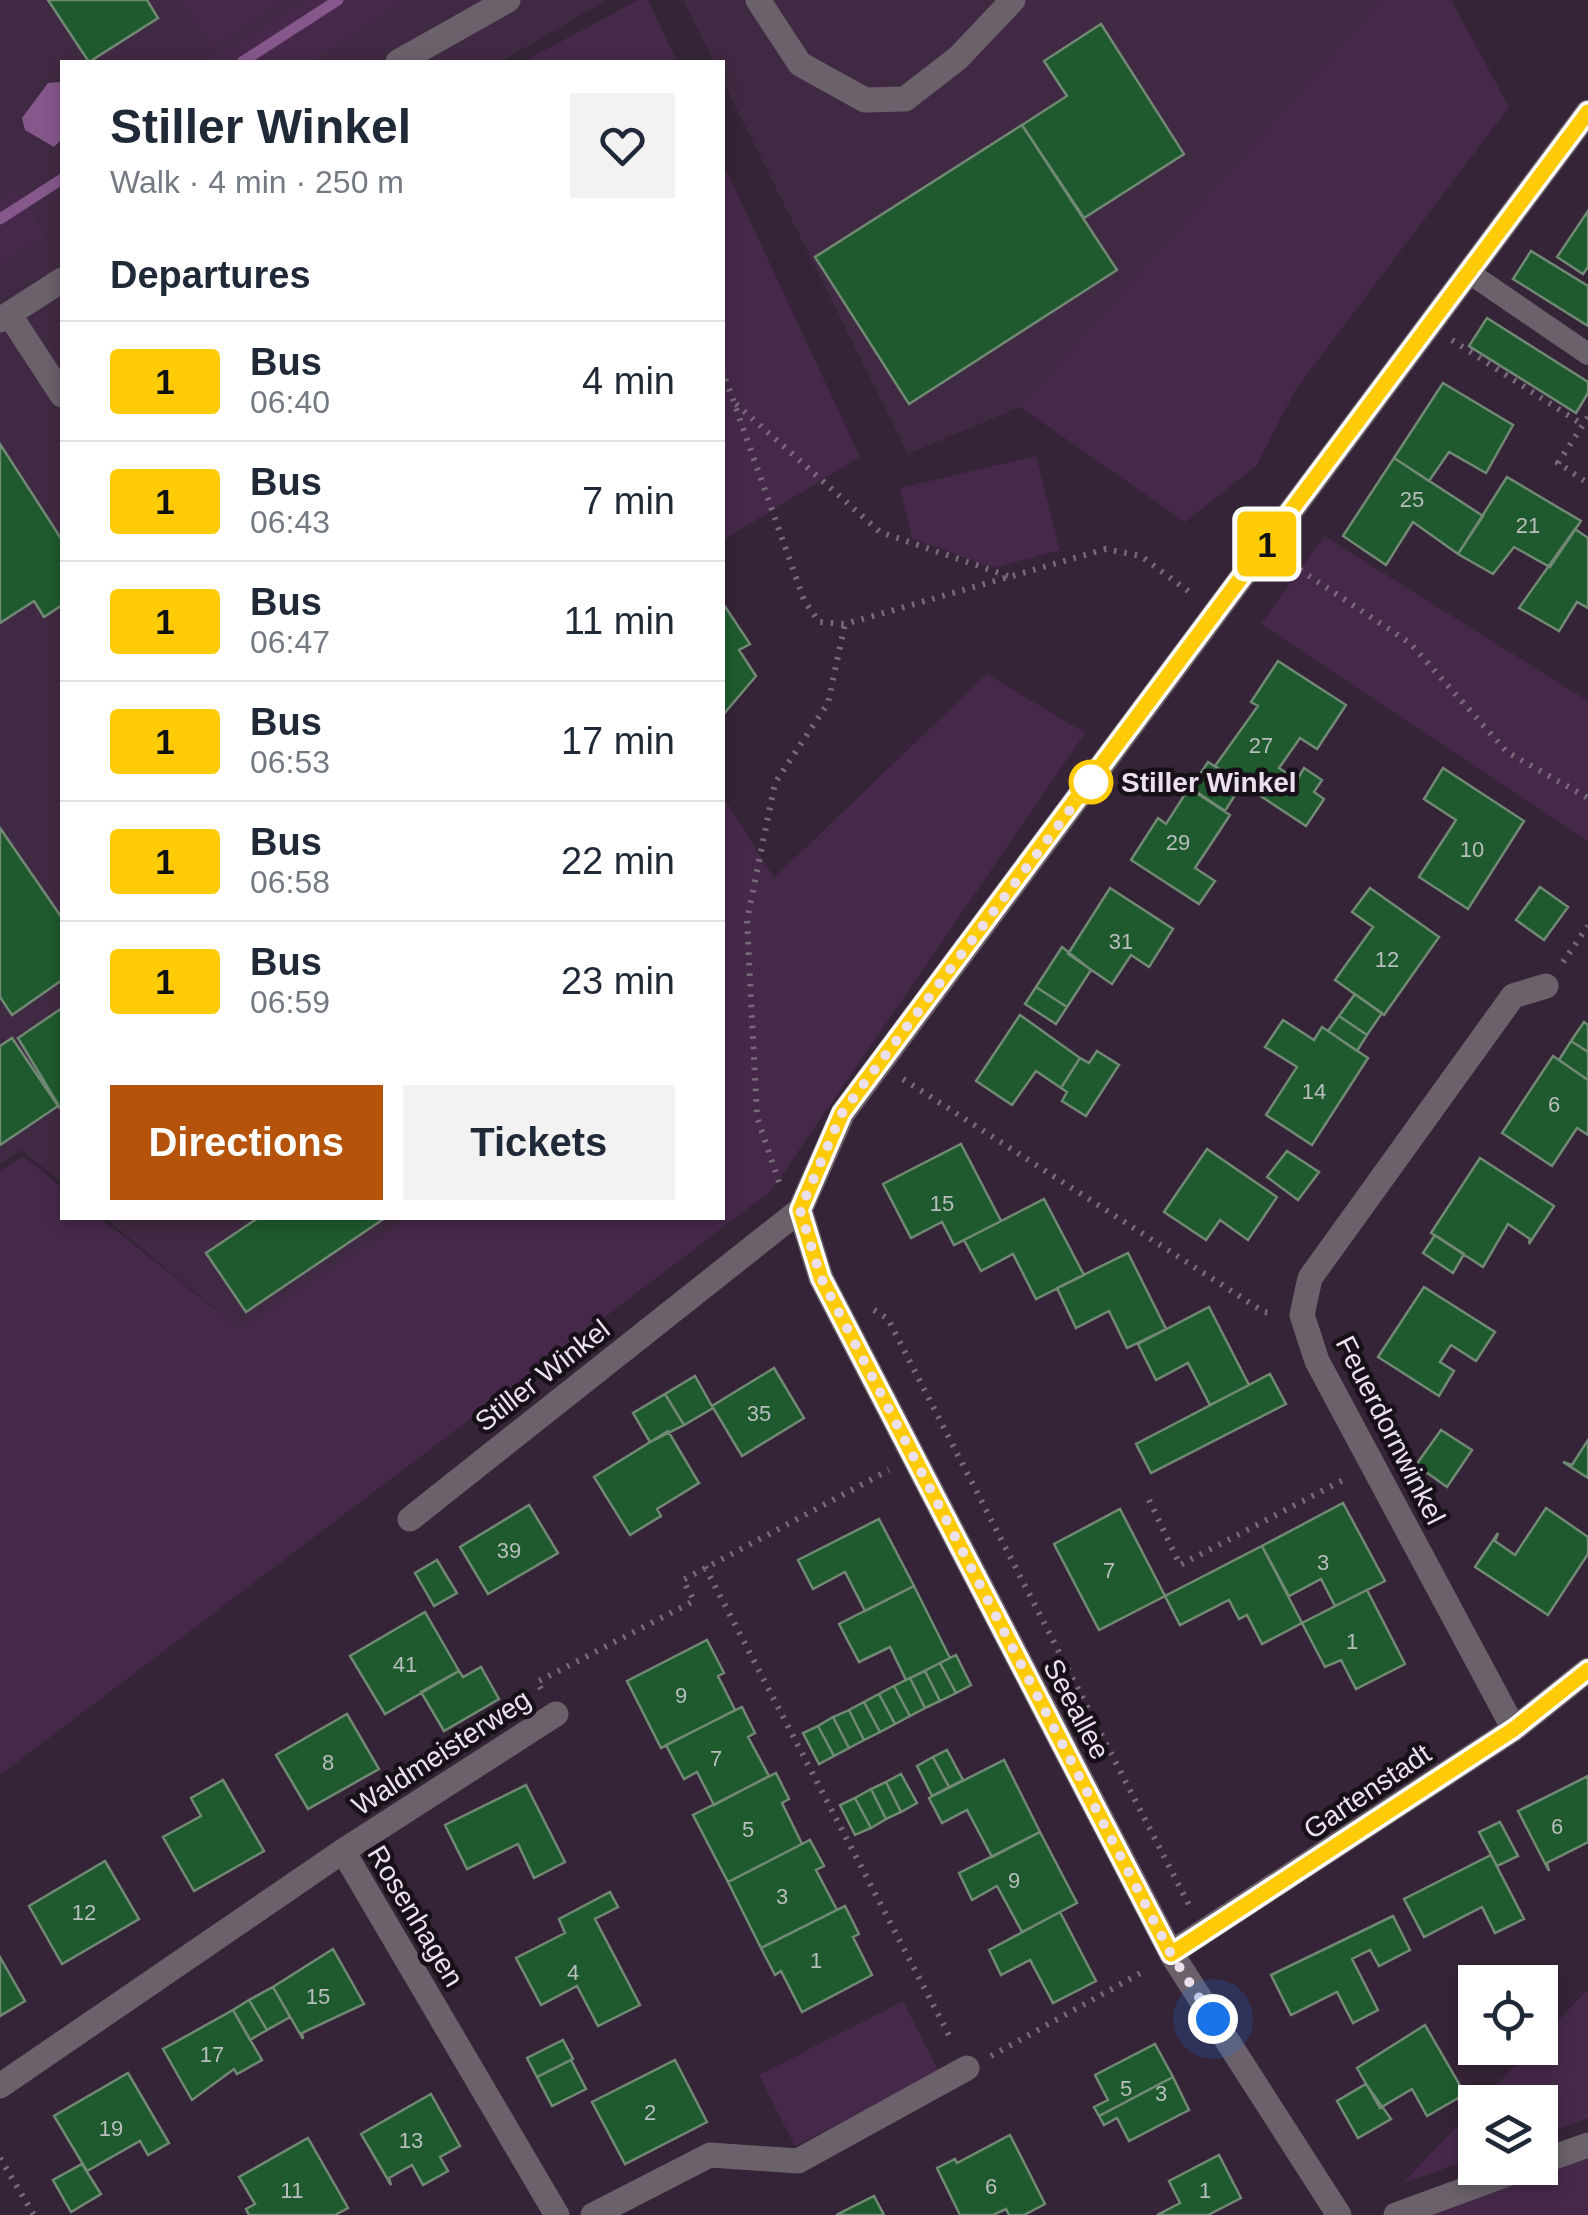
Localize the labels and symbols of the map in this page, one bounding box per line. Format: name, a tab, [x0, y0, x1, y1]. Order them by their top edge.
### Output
house number: 25	[1400, 487, 1424, 512]
line badge: 1	[1234, 512, 1300, 576]
house number: 21	[1516, 513, 1540, 538]
house number: 27	[1249, 733, 1273, 758]
marker: Stiller Winkel	[1070, 761, 1112, 803]
place label: Stiller Winkel	[1121, 767, 1297, 798]
house number: 29	[1166, 830, 1190, 855]
house number: 10	[1460, 837, 1484, 862]
house number: 31	[1109, 929, 1133, 954]
house number: 12	[1375, 947, 1399, 972]
house number: 14	[1302, 1079, 1326, 1104]
house number: 6	[1548, 1092, 1560, 1117]
house number: 15	[930, 1191, 954, 1216]
street label: Stiller Winkel	[469, 1313, 616, 1437]
street label: Feuerdornwinkel	[1330, 1331, 1451, 1529]
house number: 35	[747, 1401, 771, 1426]
house number: 39	[497, 1538, 521, 1563]
house number: 3	[1317, 1550, 1329, 1575]
house number: 7	[1103, 1558, 1115, 1583]
house number: 1	[1346, 1629, 1358, 1654]
house number: 41	[393, 1652, 417, 1677]
street label: Seeallee	[1037, 1654, 1116, 1765]
street label: Waldmeisterweg	[346, 1683, 536, 1821]
house number: 9	[675, 1683, 687, 1708]
street label: Gartenstadt	[1298, 1738, 1437, 1845]
house number: 7	[710, 1746, 722, 1771]
house number: 8	[322, 1750, 334, 1775]
house number: 6	[1551, 1814, 1563, 1839]
house number: 5	[742, 1817, 754, 1842]
street label: Rosenhagen	[361, 1840, 470, 1992]
house number: 9	[1008, 1868, 1020, 1893]
house number: 3	[776, 1884, 788, 1909]
house number: 12	[72, 1900, 96, 1925]
house number: 1	[810, 1948, 822, 1973]
house number: 4	[567, 1960, 579, 1985]
house number: 15	[306, 1984, 330, 2009]
your location	[1188, 1994, 1238, 2044]
house number: 17	[200, 2042, 224, 2067]
house number: 5	[1120, 2076, 1132, 2101]
house number: 3	[1155, 2081, 1167, 2106]
house number: 2	[644, 2100, 656, 2125]
house number: 19	[99, 2116, 123, 2141]
house number: 13	[399, 2128, 423, 2153]
house number: 6	[985, 2174, 997, 2199]
house number: 11	[281, 2178, 303, 2203]
house number: 1	[1199, 2178, 1211, 2203]

